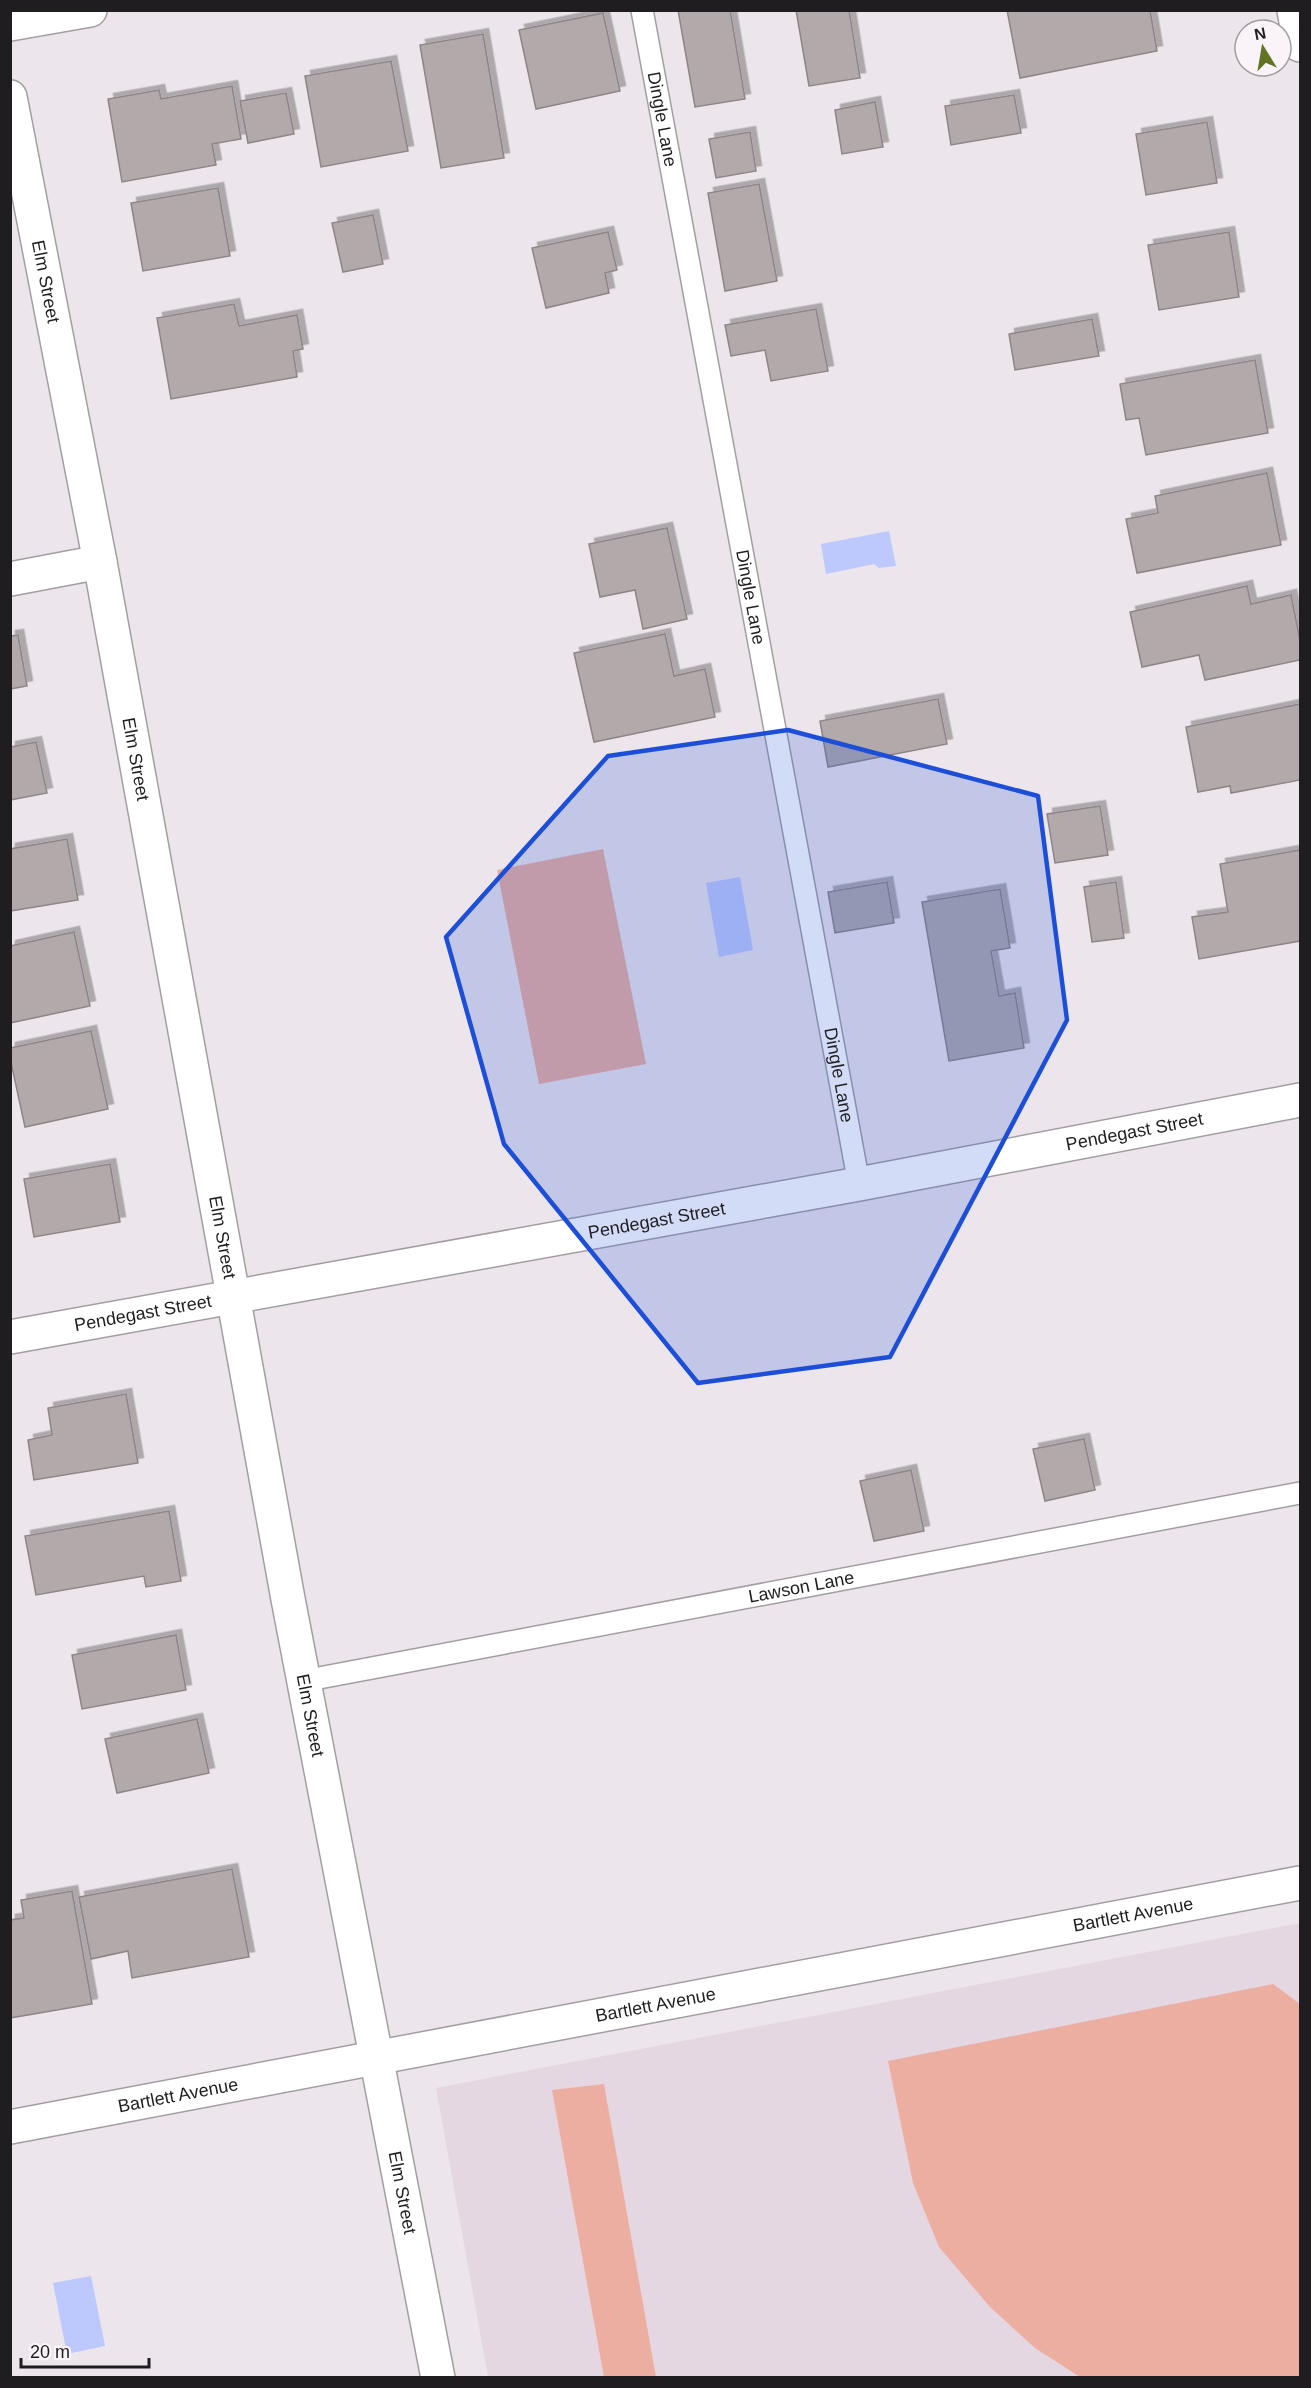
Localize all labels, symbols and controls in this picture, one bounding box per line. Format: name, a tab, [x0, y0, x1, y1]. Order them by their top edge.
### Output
north arrow	[1233, 18, 1293, 78]
text: N	[1253, 24, 1268, 43]
street label: Dingle Lane	[644, 70, 681, 168]
street label: Elm Street	[28, 238, 64, 325]
street label: Dingle Lane	[732, 548, 769, 646]
street label: Elm Street	[118, 716, 153, 802]
street label: Dingle Lane	[820, 1026, 857, 1124]
street label: Pendegast Street	[1064, 1109, 1205, 1154]
street label: Elm Street	[205, 1194, 240, 1281]
street label: Pendegast Street	[586, 1198, 727, 1243]
street label: Pendegast Street	[73, 1291, 213, 1335]
street label: Lawson Lane	[747, 1567, 856, 1607]
street label: Elm Street	[293, 1672, 328, 1759]
street label: Bartlett Avenue	[1071, 1893, 1195, 1936]
street label: Bartlett Avenue	[594, 1984, 717, 2026]
street label: Bartlett Avenue	[116, 2074, 240, 2116]
street label: Elm Street	[385, 2149, 420, 2236]
scale bar	[21, 2331, 148, 2369]
text: 20 m	[30, 2342, 70, 2362]

